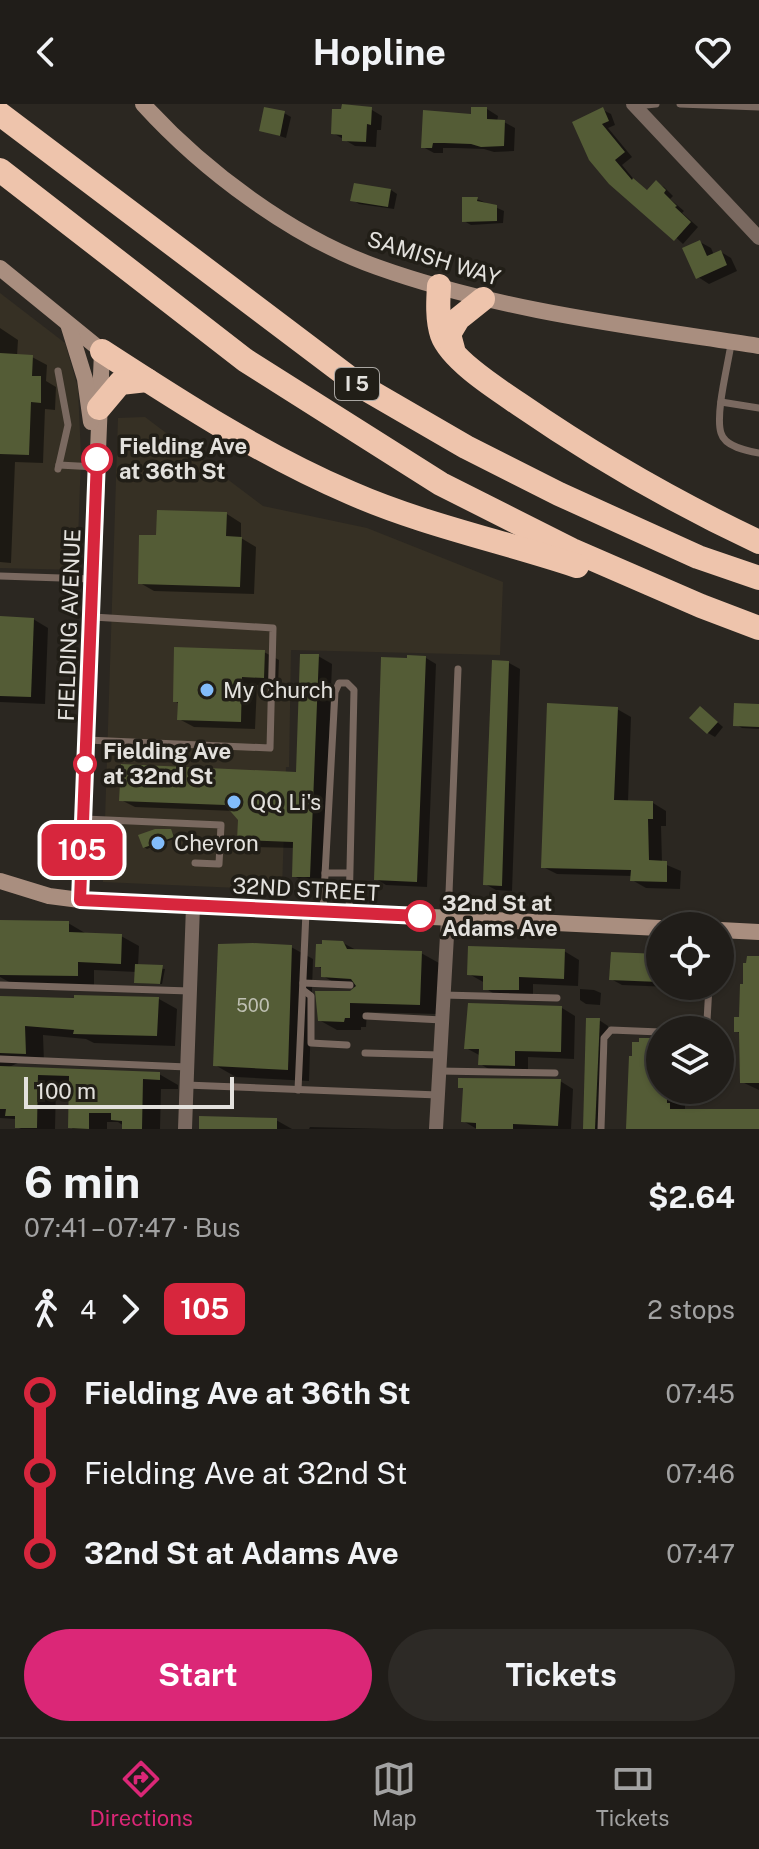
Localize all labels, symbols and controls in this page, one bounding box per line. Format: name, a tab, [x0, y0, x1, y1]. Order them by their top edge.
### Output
icon: back	[24, 30, 68, 74]
icon: heart	[691, 30, 735, 74]
text: Hopline	[313, 31, 446, 73]
street label: SAMISH WAY	[364, 225, 504, 291]
road number: I 5	[335, 368, 379, 400]
place label: Fielding Ave at 36th St	[119, 433, 247, 484]
marker: Fielding Ave at 36th St	[82, 444, 112, 474]
street label: FIELDING AVENUE	[53, 528, 85, 722]
place label: My Church	[223, 677, 333, 703]
marker: My Church	[198, 681, 216, 699]
place label: Fielding Ave at 32nd St	[103, 738, 231, 789]
marker: Fielding Ave at 32nd St	[74, 753, 96, 775]
place label: QQ Li's	[250, 789, 321, 815]
marker: QQ Li's	[225, 793, 243, 811]
line badge: 105	[36, 824, 128, 876]
place label: Chevron	[174, 830, 259, 856]
text: 105	[58, 833, 106, 866]
marker: Chevron	[149, 834, 167, 852]
street label: 32ND STREET	[232, 872, 380, 906]
place label: 32nd St at Adams Ave	[442, 890, 558, 941]
marker: 32nd St at Adams Ave	[405, 901, 435, 931]
map controls	[646, 912, 734, 1104]
button: locate	[646, 912, 734, 1000]
house number: 500	[236, 995, 270, 1016]
button: layers	[646, 1016, 734, 1104]
scale bar	[24, 1073, 234, 1109]
text: 100 m	[36, 1078, 96, 1104]
text: 6 min	[24, 1156, 140, 1208]
text: $2.64	[648, 1179, 735, 1215]
text: 07:41 – 07:47 · Bus	[24, 1212, 240, 1243]
icon: walk	[24, 1287, 68, 1331]
icon: forward	[108, 1287, 152, 1331]
text: 105	[180, 1292, 229, 1325]
text: 4	[80, 1294, 96, 1325]
text: 2 stops	[647, 1294, 735, 1325]
text: Fielding Ave at 36th St	[84, 1375, 411, 1411]
text: 07:45	[665, 1378, 735, 1409]
text: Fielding Ave at 32nd St	[84, 1455, 407, 1491]
text: 07:46	[666, 1458, 735, 1489]
text: 32nd St at Adams Ave	[84, 1535, 399, 1571]
text: 07:47	[666, 1538, 735, 1569]
button: Start	[24, 1629, 372, 1721]
button: Tickets	[388, 1629, 735, 1721]
tab: Directions	[90, 1757, 193, 1831]
tab: Map	[372, 1757, 417, 1831]
tab: Tickets	[596, 1757, 669, 1831]

